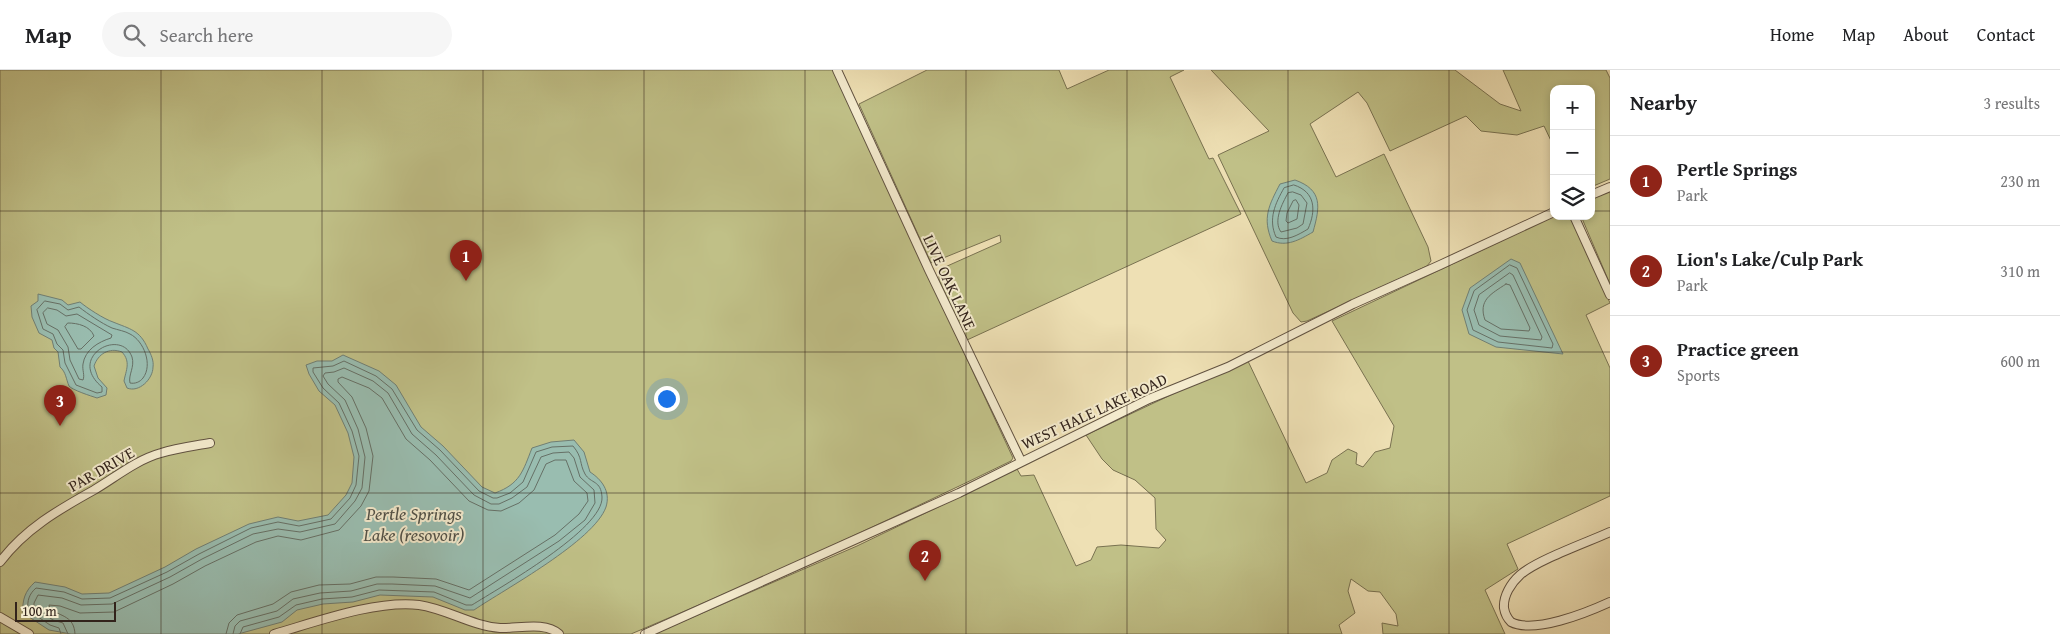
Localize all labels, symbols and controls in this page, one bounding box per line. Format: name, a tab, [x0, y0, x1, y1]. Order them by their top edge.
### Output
search box	[102, 12, 452, 57]
text: Map	[25, 17, 72, 52]
icon: search	[120, 21, 148, 49]
text: Search here	[160, 21, 253, 49]
text: Home	[1770, 21, 1814, 48]
text: Map	[1842, 21, 1875, 48]
text: About	[1903, 21, 1949, 48]
text: Contact	[1977, 21, 2035, 48]
map controls	[1550, 85, 1595, 220]
button: +	[1550, 85, 1595, 130]
text: Nearby	[1630, 87, 1697, 118]
text: 3 results	[1983, 91, 2040, 115]
button: −	[1550, 130, 1595, 175]
text: Pertle Springs	[1677, 155, 1798, 183]
text: 1	[1642, 169, 1650, 193]
text: 230 m	[2000, 169, 2040, 193]
button: layers	[1550, 175, 1595, 220]
text: Park	[1677, 183, 1708, 207]
street label: LIVE OAK LANE	[917, 230, 983, 334]
pin: 1	[450, 240, 482, 281]
text: Lion's Lake/Culp Park	[1677, 245, 1863, 273]
text: 2	[1642, 259, 1650, 283]
text: 310 m	[2000, 259, 2040, 283]
text: Park	[1677, 273, 1708, 297]
text: Practice green	[1677, 335, 1799, 363]
text: 3	[1642, 349, 1650, 373]
text: 600 m	[2000, 349, 2040, 373]
text: Sports	[1677, 363, 1720, 387]
street label: WEST HALE LAKE ROAD	[1017, 367, 1171, 455]
pin: 3	[44, 385, 76, 426]
your location	[654, 386, 680, 412]
street label: PAR DRIVE	[64, 440, 138, 498]
water label: Pertle Springs Lake (resovoir)	[363, 500, 464, 548]
pin: 2	[909, 540, 941, 581]
scale bar	[15, 599, 116, 622]
text: 100 m	[22, 601, 57, 621]

